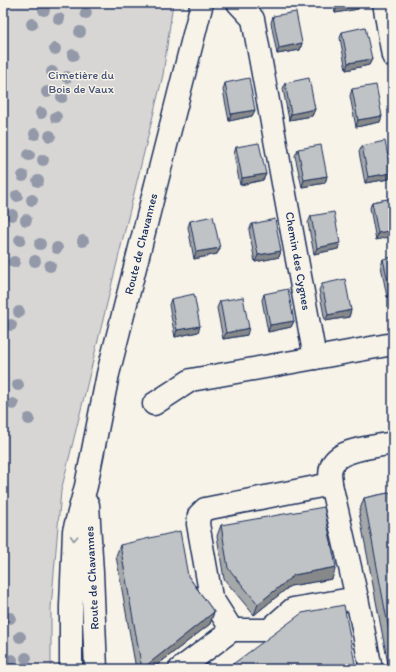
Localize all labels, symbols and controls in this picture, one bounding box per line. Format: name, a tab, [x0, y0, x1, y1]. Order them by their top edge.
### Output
park label: Cimetière du Bois de Vaux	[48, 68, 115, 96]
street label: Route de Chavannes	[122, 192, 160, 296]
street label: Chemin des Cygnes	[282, 211, 314, 311]
street label: Route de Chavannes	[82, 526, 102, 630]
one-way arrow	[70, 535, 78, 541]

